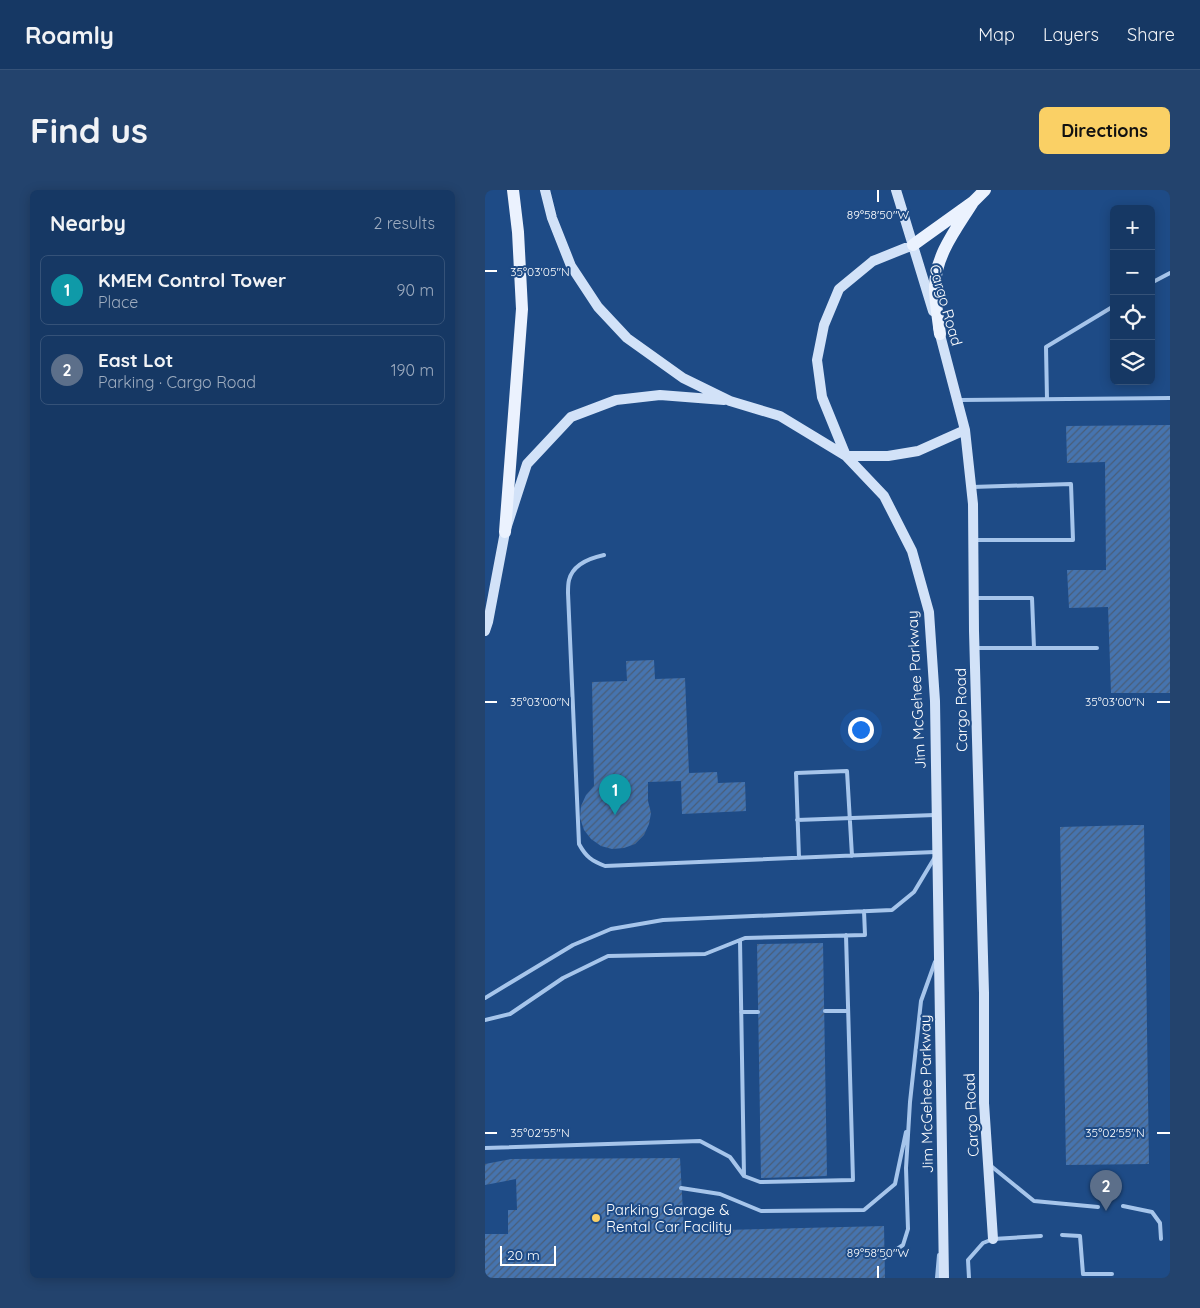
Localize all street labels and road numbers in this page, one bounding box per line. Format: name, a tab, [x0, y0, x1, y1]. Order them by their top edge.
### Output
street label: Cargo Road	[925, 262, 967, 348]
street label: Jim McGehee Parkway	[902, 610, 930, 770]
street label: Cargo Road	[951, 668, 971, 752]
street label: Jim McGehee Parkway	[915, 1014, 937, 1174]
street label: Cargo Road	[959, 1073, 983, 1157]

